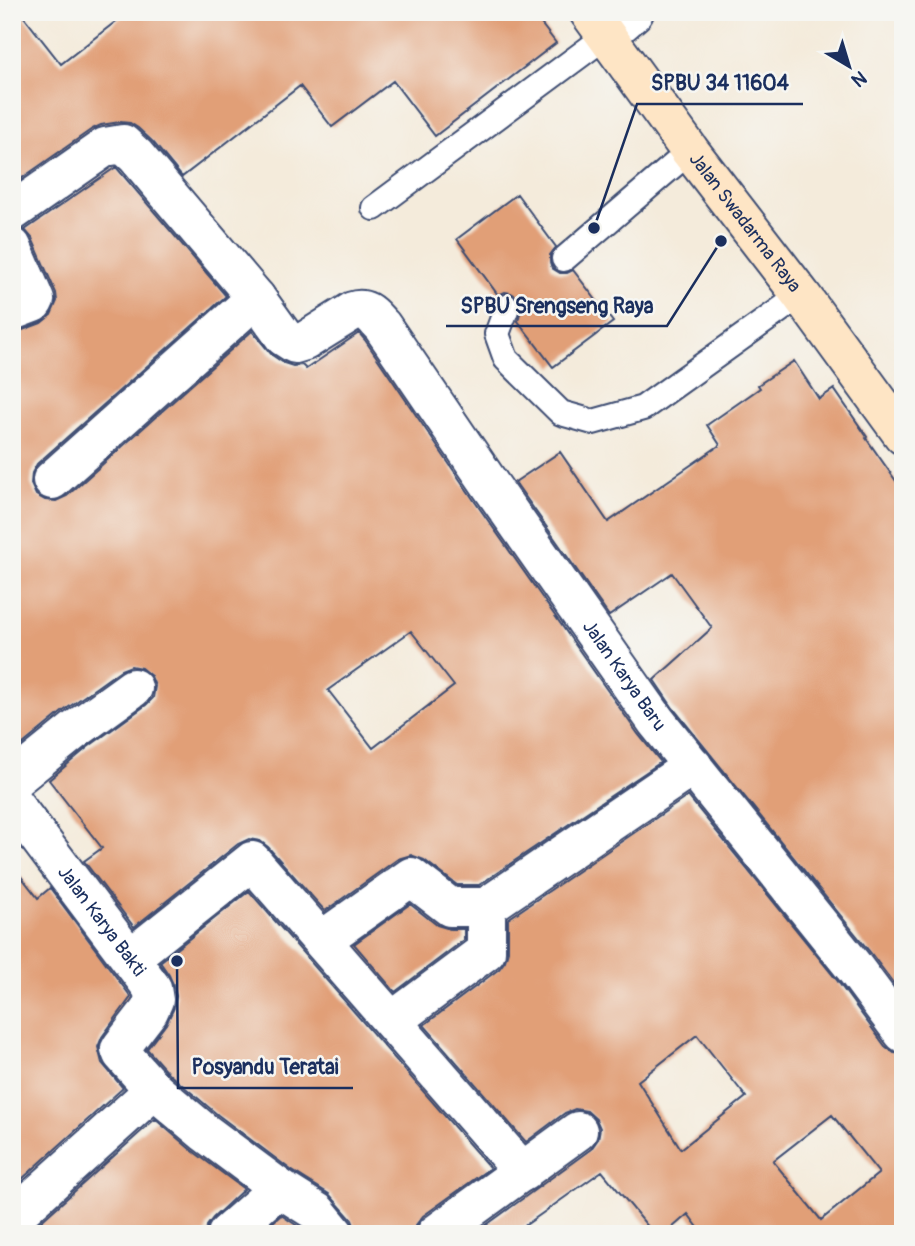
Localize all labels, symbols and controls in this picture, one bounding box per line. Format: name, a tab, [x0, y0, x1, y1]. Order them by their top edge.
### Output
north arrow	[814, 32, 884, 102]
callout: SPBU 34 11604	[637, 62, 803, 104]
text: N	[846, 65, 871, 92]
text: SPBU 34 11604	[651, 70, 790, 97]
street label: Jalan Swadarma Raya	[684, 148, 807, 297]
callout: SPBU Srengseng Raya	[446, 284, 667, 326]
text: SPBU Srengseng Raya	[461, 293, 654, 320]
street label: Jalan Karya Baru	[577, 616, 671, 736]
street label: Jalan Karya Bakti	[52, 861, 151, 981]
callout: Posyandu Teratai	[178, 1046, 353, 1088]
text: Posyandu Teratai	[192, 1054, 339, 1081]

